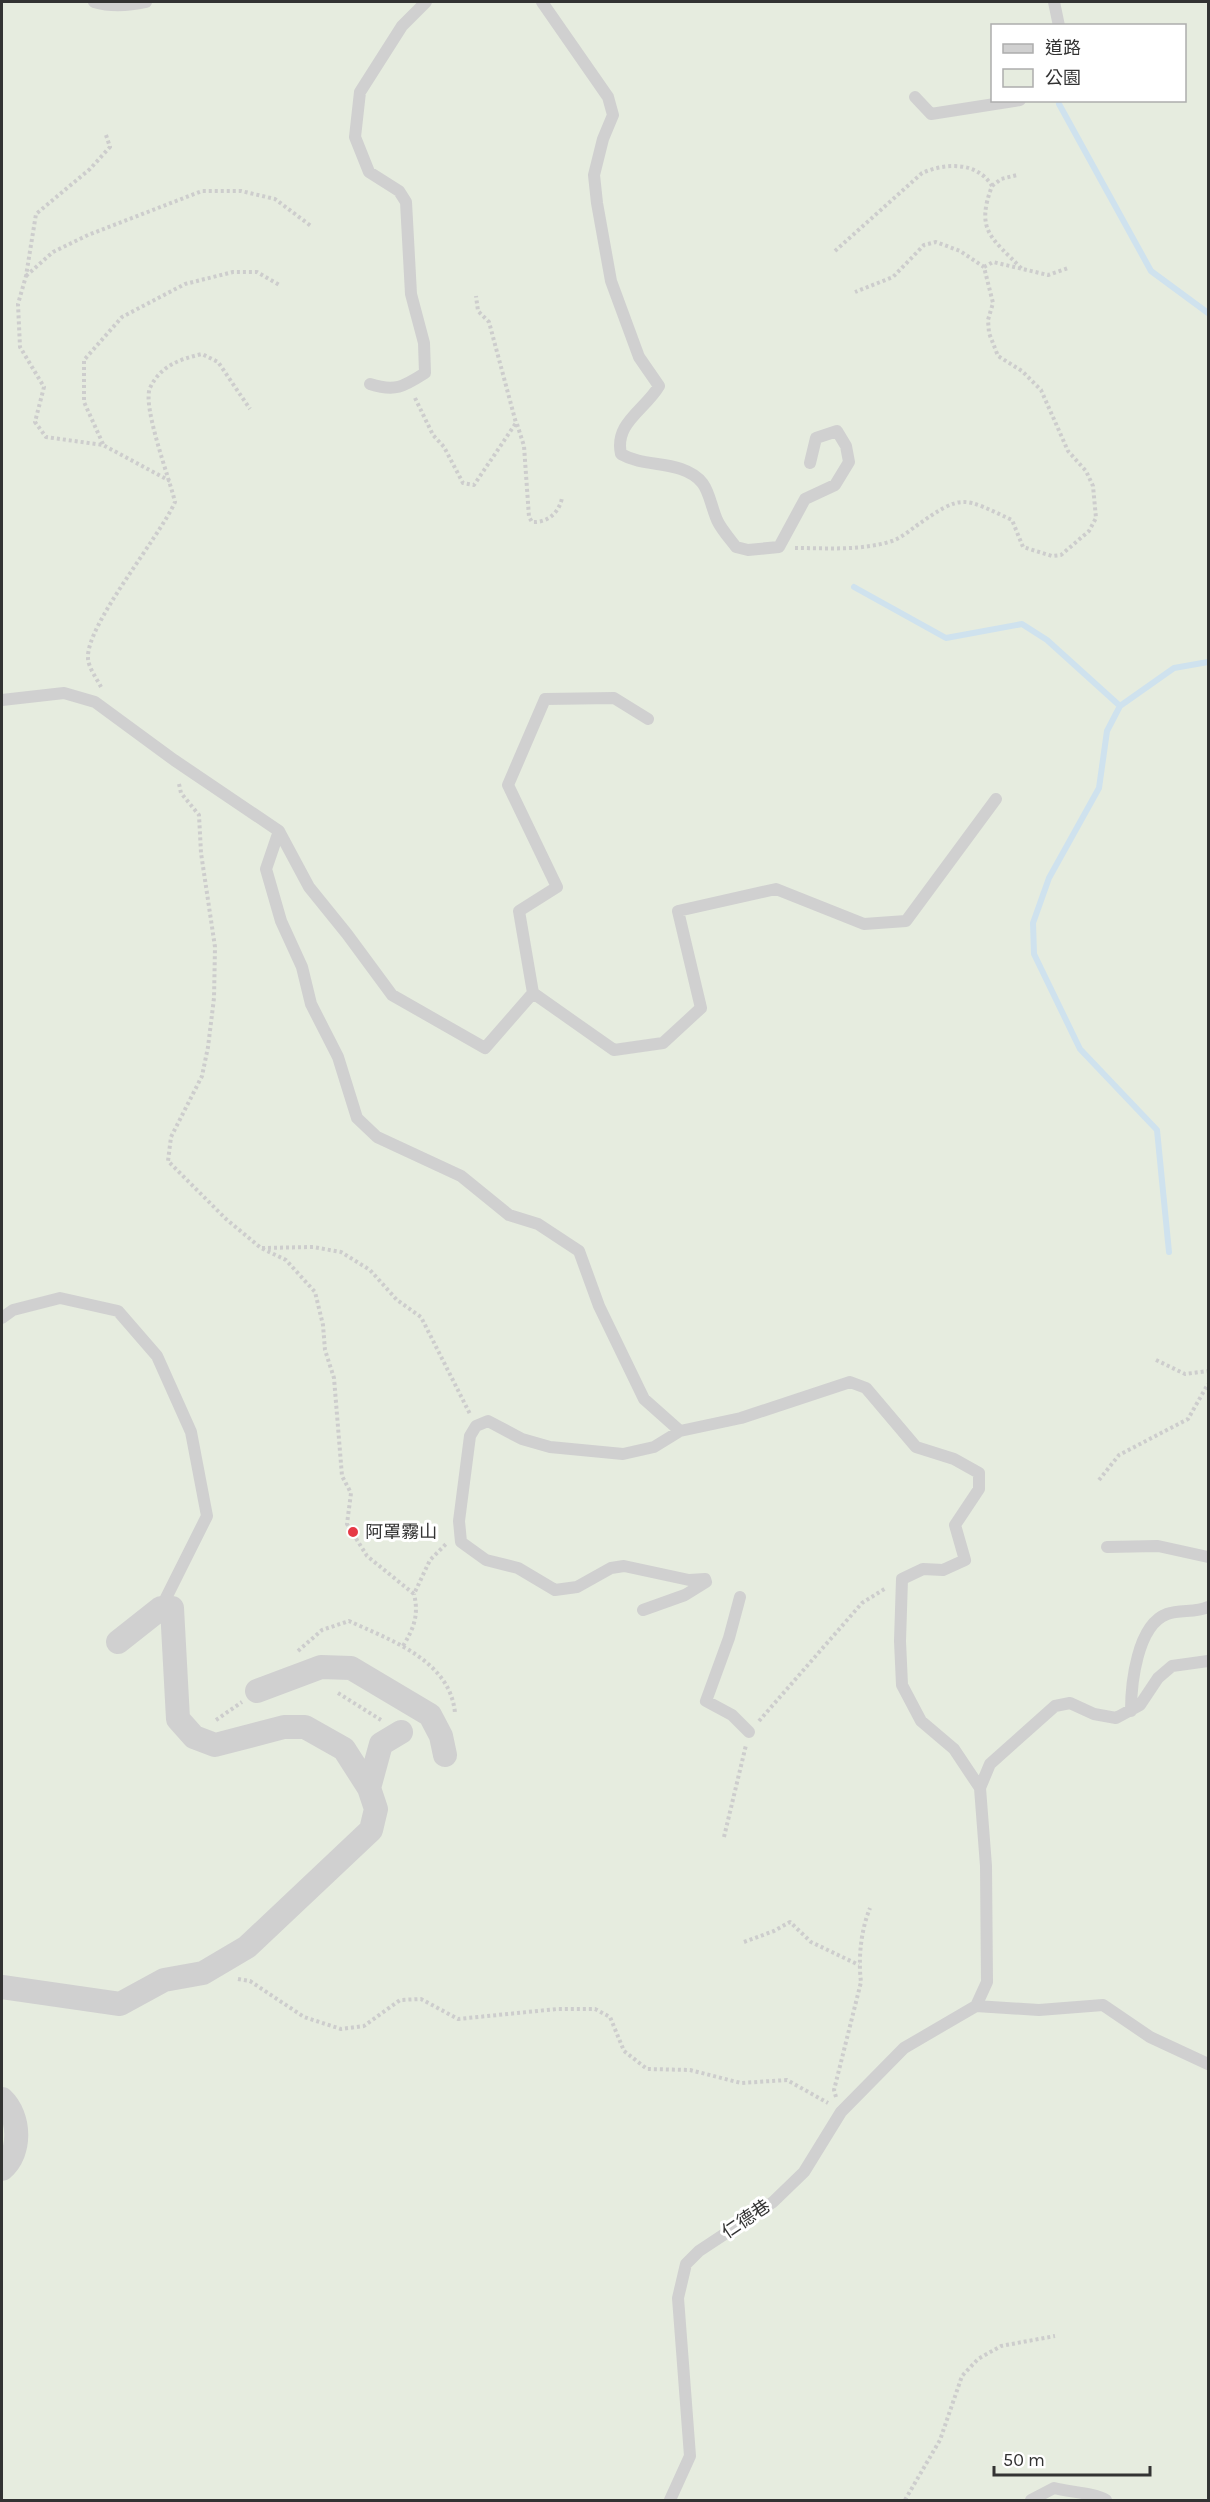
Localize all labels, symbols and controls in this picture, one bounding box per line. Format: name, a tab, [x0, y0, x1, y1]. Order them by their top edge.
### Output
legend	[991, 24, 1186, 102]
text: 道路	[1045, 37, 1081, 59]
text: 公園	[1045, 67, 1081, 89]
place label: 阿罩霧山	[365, 1521, 437, 1543]
marker: 阿罩霧山	[346, 1525, 360, 1539]
street label: 仁德巷	[717, 2195, 775, 2243]
scale bar	[994, 2439, 1150, 2477]
text: 50 m	[1003, 2449, 1045, 2471]

